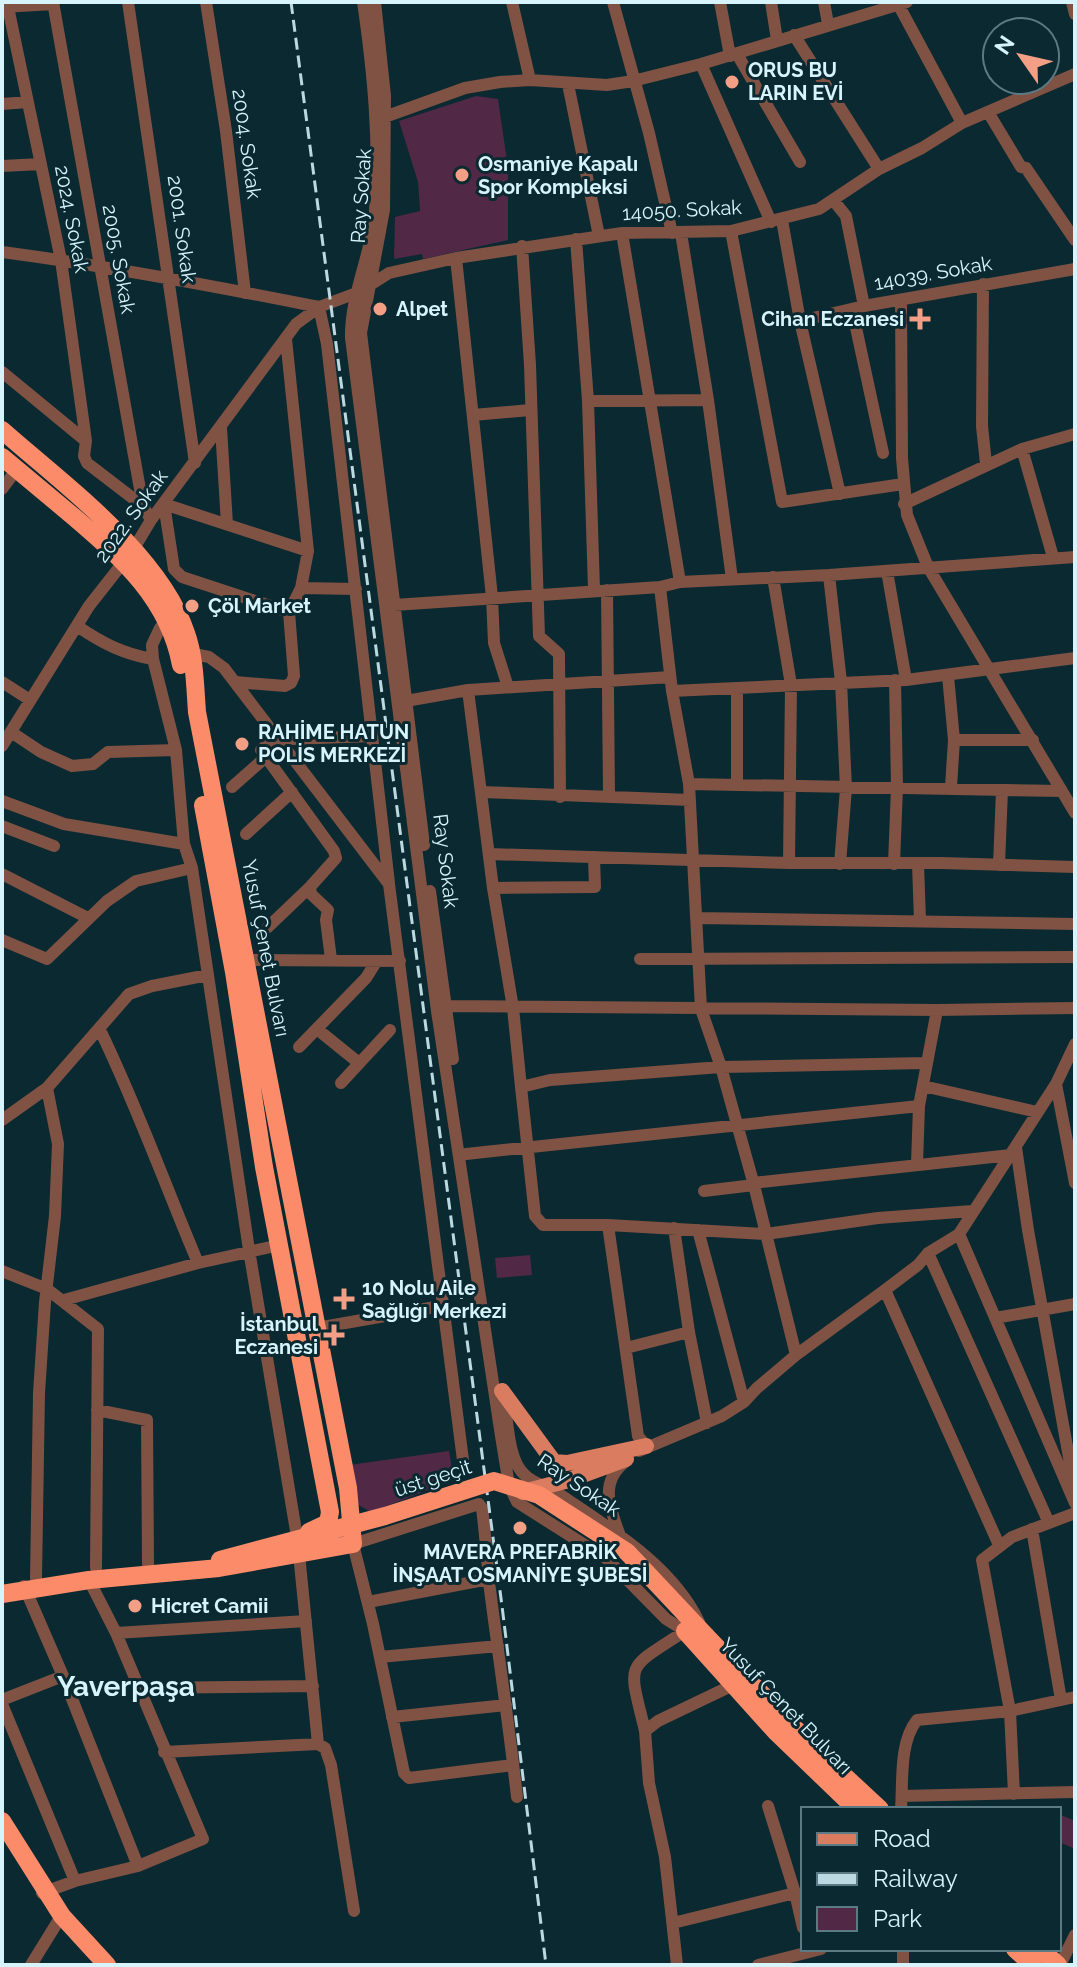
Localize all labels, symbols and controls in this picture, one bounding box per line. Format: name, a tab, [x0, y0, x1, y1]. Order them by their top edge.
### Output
north arrow	[981, 16, 1061, 96]
text: N	[989, 31, 1020, 59]
place label: ORUS BU LARIN EVİ	[748, 58, 843, 105]
marker: ORUS BU LARIN EVİ	[723, 73, 741, 91]
street label: 2004. Sokak	[227, 87, 267, 201]
street label: Ray Sokak	[346, 147, 376, 244]
place label: Osmaniye Kapalı Spor Kompleksi	[478, 152, 638, 199]
street label: 2024. Sokak	[50, 163, 94, 275]
marker: Osmaniye Kapalı Spor Kompleksi	[453, 166, 471, 184]
street label: 2001. Sokak	[163, 174, 201, 285]
street label: 14050. Sokak	[622, 195, 743, 225]
street label: 2005. Sokak	[98, 202, 141, 316]
street label: 14039. Sokak	[872, 251, 994, 295]
place label: Alpet	[396, 297, 448, 321]
marker: Alpet	[371, 300, 389, 318]
place label: Cihan Eczanesi	[761, 307, 904, 331]
marker: Cihan Eczanesi	[911, 310, 929, 328]
street label: 2022. Sokak	[89, 465, 173, 567]
place label: Çöl Market	[208, 594, 311, 618]
marker: Çöl Market	[183, 597, 201, 615]
place label: RAHİME HATUN POLİS MERKEZİ	[258, 720, 409, 767]
marker: RAHİME HATUN POLİS MERKEZİ	[233, 735, 251, 753]
street label: Ray Sokak	[428, 812, 464, 910]
street label: Yusuf Çenet Bulvarı	[237, 857, 295, 1039]
place label: 10 Nolu Aile Sağlığı Merkezi	[362, 1276, 507, 1323]
marker: 10 Nolu Aile Sağlığı Merkezi	[333, 1288, 355, 1310]
place label: İstanbul Eczanesi	[235, 1312, 319, 1359]
marker: İstanbul Eczanesi	[325, 1326, 343, 1344]
street label: Ray Sokak	[533, 1448, 625, 1522]
street label: üst geçit	[391, 1454, 475, 1502]
marker: MAVERA PREFABRİK İNŞAAT OSMANİYE ŞUBESİ	[511, 1519, 529, 1537]
place label: MAVERA PREFABRİK İNŞAAT OSMANİYE ŞUBESİ	[392, 1540, 648, 1587]
place label: Hicret Camii	[151, 1594, 268, 1618]
marker: Hicret Camii	[126, 1597, 144, 1615]
street label: Yusuf Çenet Bulvarı	[715, 1633, 857, 1779]
district label: Yaverpaşa	[57, 1670, 195, 1703]
legend	[801, 1807, 1061, 1951]
text: Road	[873, 1824, 931, 1853]
text: Railway	[873, 1864, 958, 1893]
text: Park	[873, 1904, 922, 1933]

